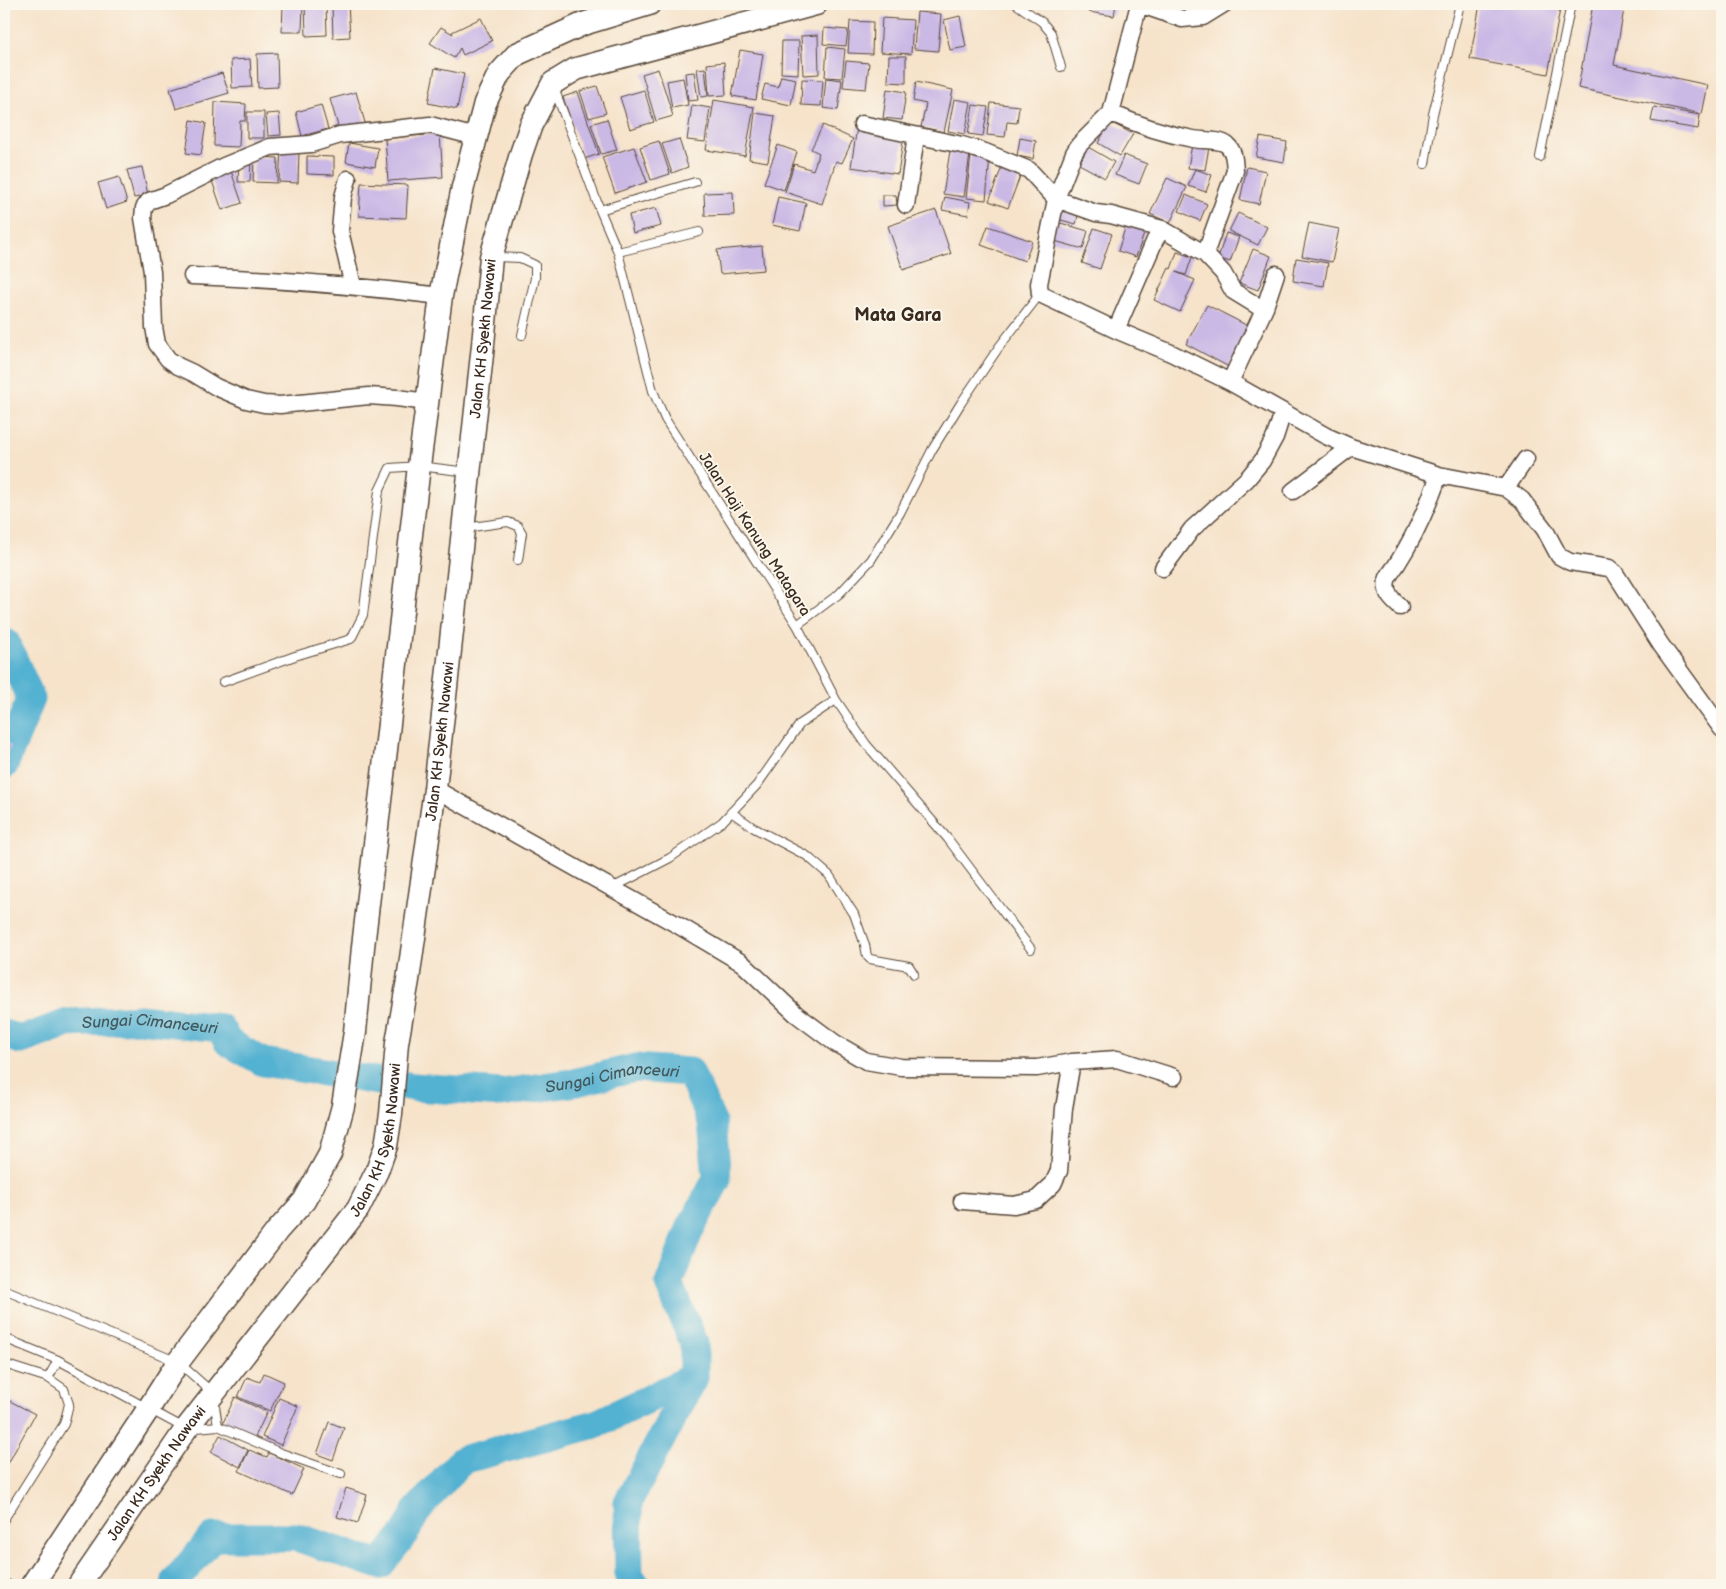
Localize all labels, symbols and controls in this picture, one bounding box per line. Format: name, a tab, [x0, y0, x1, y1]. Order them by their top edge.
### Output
street label: Jalan KH Syekh Nawawi	[466, 258, 501, 419]
district label: Mata Gara	[854, 305, 942, 326]
street label: Jalan Haji Kanung Matagara	[694, 449, 815, 620]
street label: Jalan KH Syekh Nawawi	[422, 661, 459, 822]
water label: Sungai Cimanceuri	[81, 1011, 220, 1039]
water label: Sungai Cimanceuri	[544, 1060, 681, 1098]
street label: Jalan KH Syekh Nawawi	[346, 1062, 405, 1221]
street label: Jalan KH Syekh Nawawi	[103, 1402, 210, 1545]

